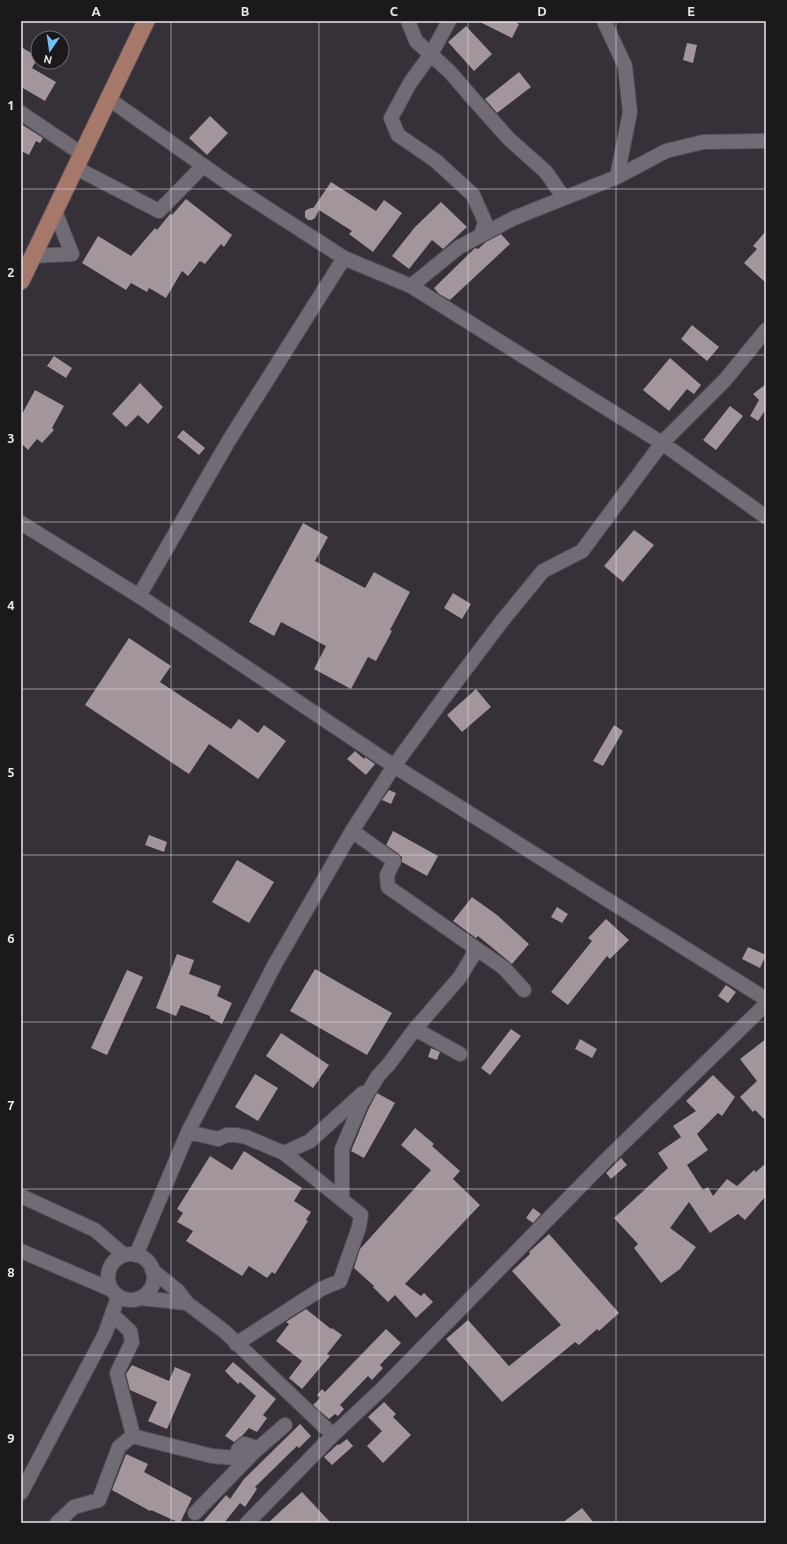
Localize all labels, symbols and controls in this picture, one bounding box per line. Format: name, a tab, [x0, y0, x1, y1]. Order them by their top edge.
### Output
text: A	[91, 4, 101, 18]
text: B	[241, 4, 250, 18]
text: C	[390, 4, 399, 18]
text: D	[537, 4, 547, 18]
text: E	[687, 4, 695, 18]
north arrow	[30, 30, 70, 70]
text: N	[42, 53, 53, 67]
text: 1	[7, 98, 15, 112]
text: 2	[7, 265, 15, 279]
text: 3	[7, 431, 15, 445]
text: 4	[7, 598, 15, 612]
text: 5	[7, 765, 15, 779]
text: 6	[7, 931, 15, 945]
text: 7	[7, 1098, 15, 1112]
text: 8	[7, 1265, 15, 1279]
text: 9	[7, 1431, 15, 1445]

